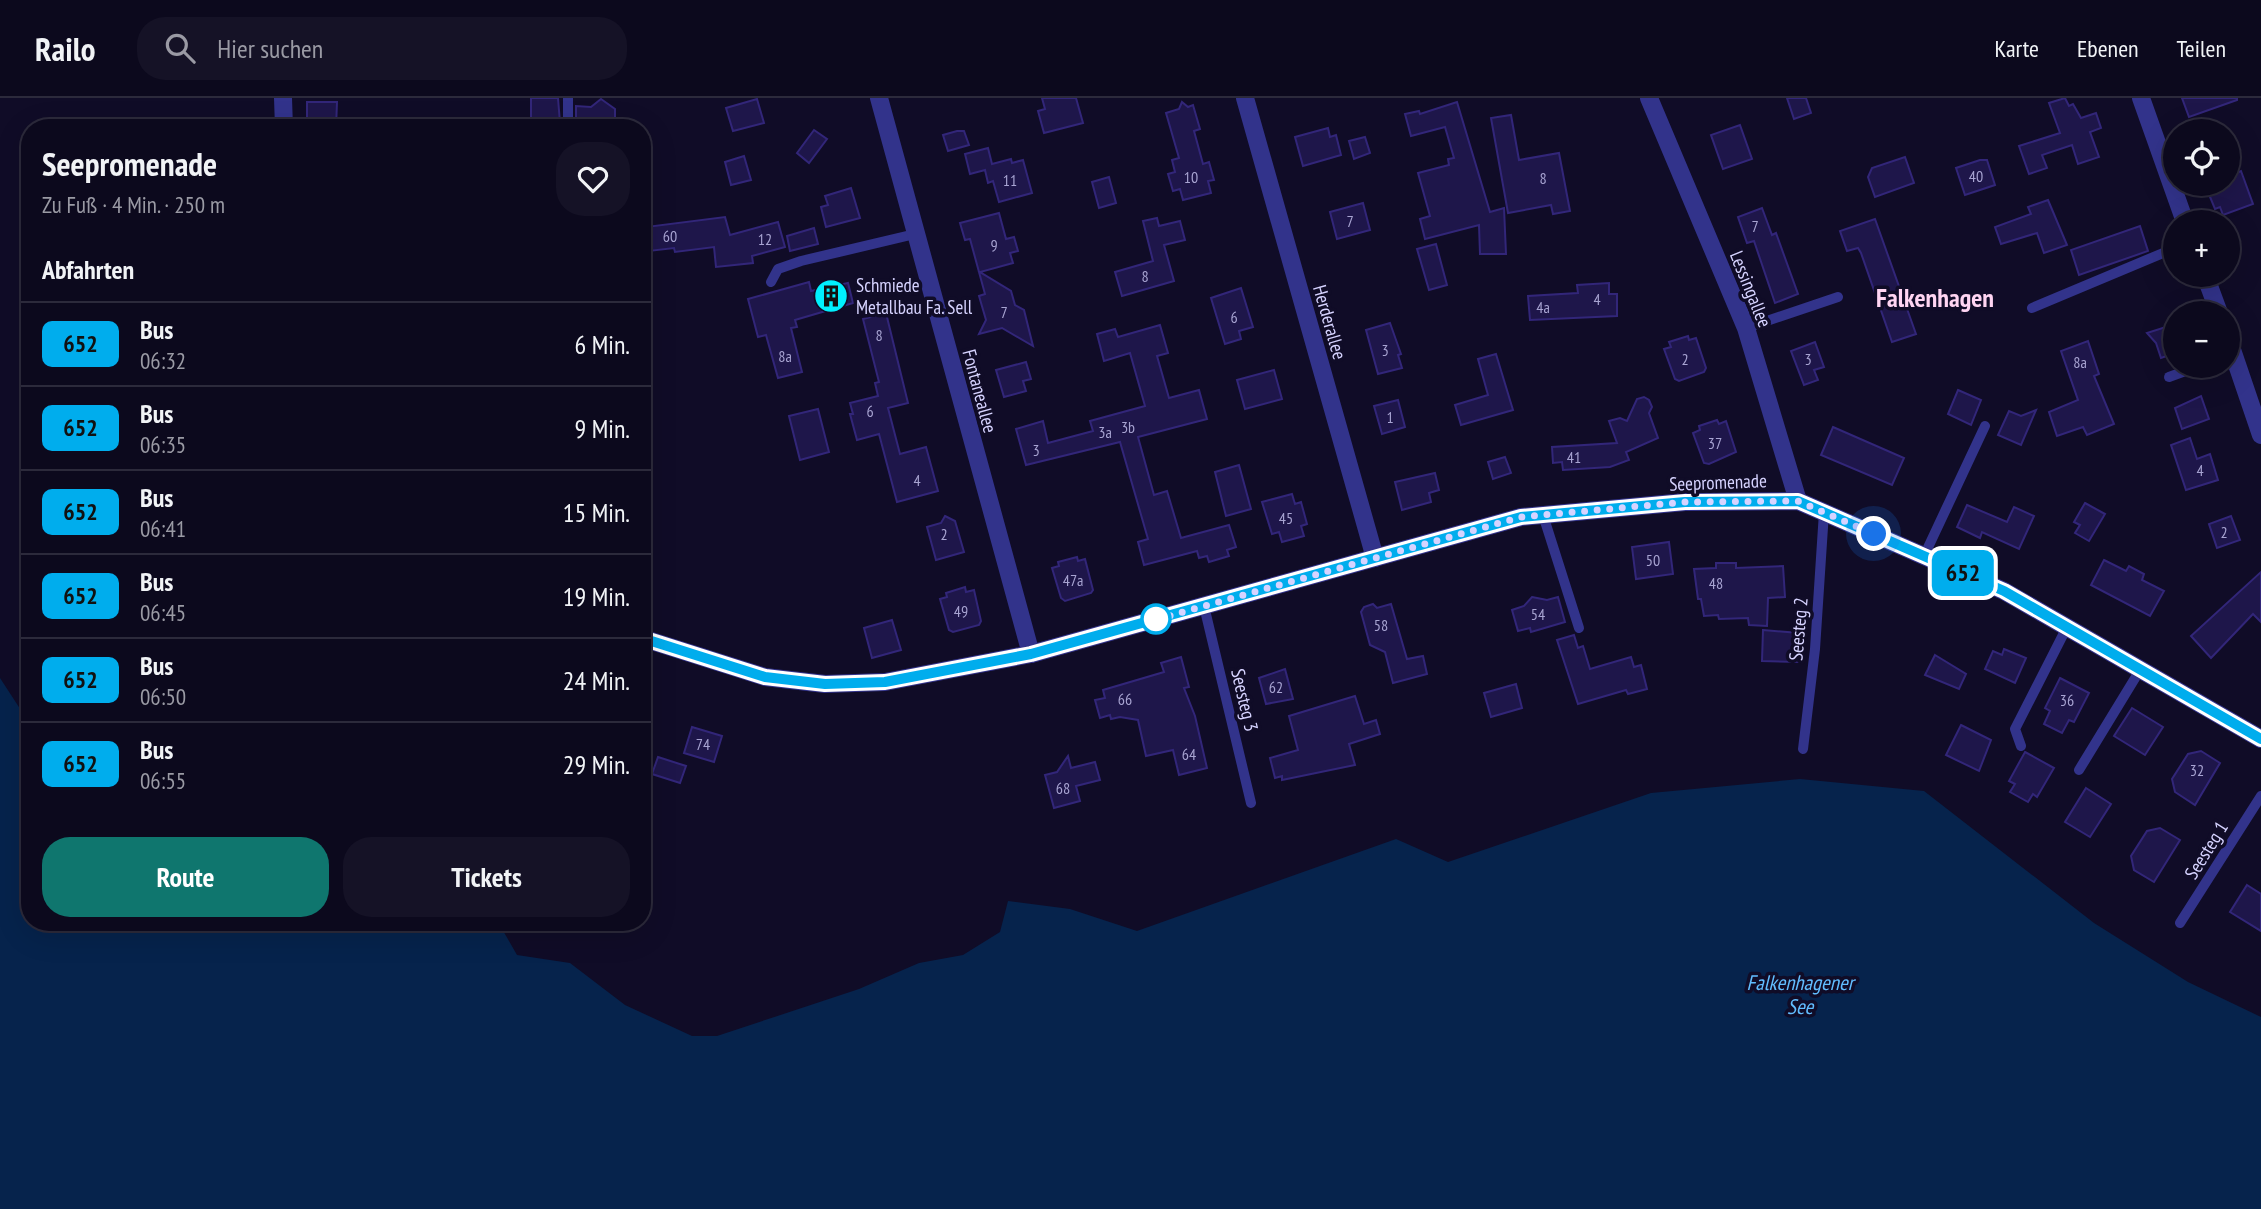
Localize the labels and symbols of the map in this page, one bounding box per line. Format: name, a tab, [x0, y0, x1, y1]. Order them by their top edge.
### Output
house number: 40	[1969, 166, 1983, 186]
house number: 10	[1184, 167, 1198, 187]
house number: 8	[1539, 168, 1547, 188]
house number: 11	[1003, 170, 1017, 190]
house number: 7	[1346, 211, 1354, 231]
house number: 7	[1751, 216, 1759, 236]
house number: 60	[663, 226, 677, 246]
house number: 12	[758, 229, 772, 249]
house number: 9	[990, 235, 998, 255]
street label: Lessingallee	[1725, 247, 1777, 331]
house number: 8	[1141, 266, 1149, 286]
place label: Schmiede Metallbau Fa. Sell	[856, 273, 973, 319]
building icon: Schmiede Metallbau Fa. Sell	[812, 277, 850, 315]
district label: Falkenhagen	[1876, 281, 1994, 314]
street label: Herderallee	[1308, 282, 1352, 362]
house number: 4	[1593, 289, 1601, 309]
house number: 4a	[1536, 297, 1550, 317]
house number: 7	[1000, 302, 1008, 322]
house number: 6	[1230, 307, 1238, 327]
house number: 8	[875, 325, 883, 345]
house number: 3	[1381, 340, 1389, 360]
house number: 8a	[778, 346, 792, 366]
street label: Fontaneallee	[957, 347, 1003, 436]
house number: 2	[1681, 349, 1689, 369]
house number: 3	[1804, 349, 1812, 369]
house number: 8a	[2073, 352, 2087, 372]
house number: 6	[866, 401, 874, 421]
house number: 1	[1386, 407, 1394, 427]
house number: 3b	[1121, 417, 1135, 437]
house number: 3a	[1098, 422, 1112, 442]
house number: 37	[1708, 433, 1722, 453]
house number: 3	[1032, 440, 1040, 460]
house number: 41	[1567, 447, 1581, 467]
house number: 4	[2196, 460, 2204, 480]
street label: Seepromenade	[1669, 468, 1767, 496]
house number: 4	[913, 470, 921, 490]
house number: 45	[1279, 508, 1293, 528]
your location	[1856, 516, 1891, 551]
house number: 2	[2220, 522, 2228, 542]
house number: 2	[940, 524, 948, 544]
house number: 50	[1646, 550, 1660, 570]
line badge: 652	[1923, 550, 2003, 596]
house number: 47a	[1063, 570, 1083, 590]
house number: 48	[1709, 573, 1723, 593]
street label: Seesteg 2	[1783, 596, 1813, 662]
house number: 49	[954, 601, 968, 621]
unlabelled marker	[1141, 604, 1171, 634]
house number: 54	[1531, 604, 1545, 624]
house number: 58	[1374, 615, 1388, 635]
street label: Seesteg 3	[1226, 666, 1264, 734]
house number: 62	[1269, 677, 1283, 697]
house number: 66	[1118, 689, 1132, 709]
house number: 36	[2060, 690, 2074, 710]
house number: 74	[696, 734, 710, 754]
house number: 64	[1182, 744, 1196, 764]
house number: 32	[2190, 760, 2204, 780]
house number: 68	[1056, 778, 1070, 798]
street label: Seesteg 1	[2179, 817, 2233, 883]
water label: Falkenhagener See	[1747, 969, 1857, 1020]

